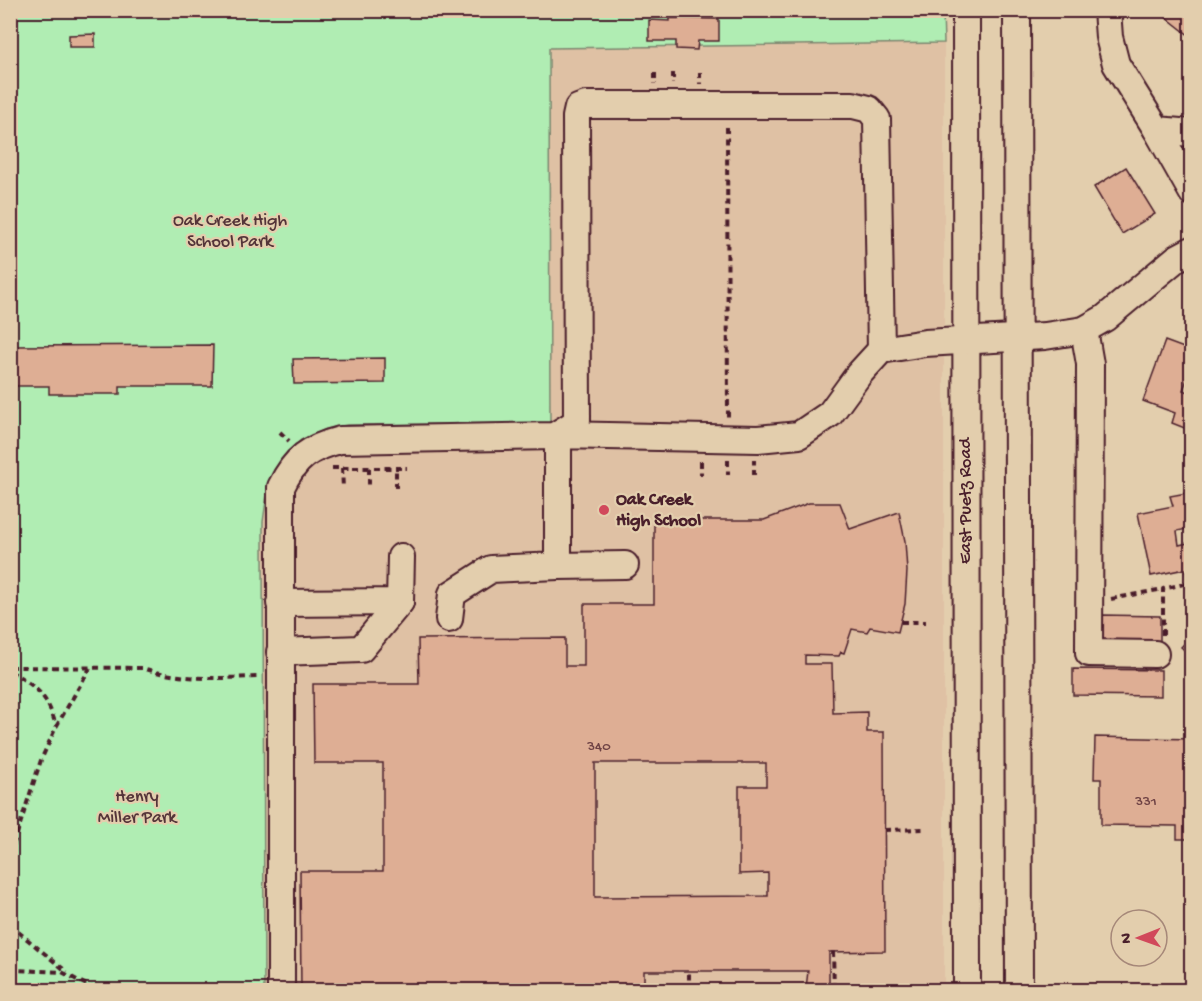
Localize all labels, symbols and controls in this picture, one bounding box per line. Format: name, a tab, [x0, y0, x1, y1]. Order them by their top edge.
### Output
park label: Oak Creek High School Park	[173, 211, 287, 253]
street label: East Puetz Road	[956, 437, 977, 564]
place label: Oak Creek High School	[616, 490, 701, 532]
marker: Oak Creek High School	[597, 503, 611, 517]
house number: 340	[586, 738, 611, 756]
park label: Henry Miller Park	[98, 787, 178, 829]
house number: 331	[1134, 793, 1157, 811]
north arrow	[1109, 908, 1169, 968]
text: N	[1118, 932, 1137, 944]

